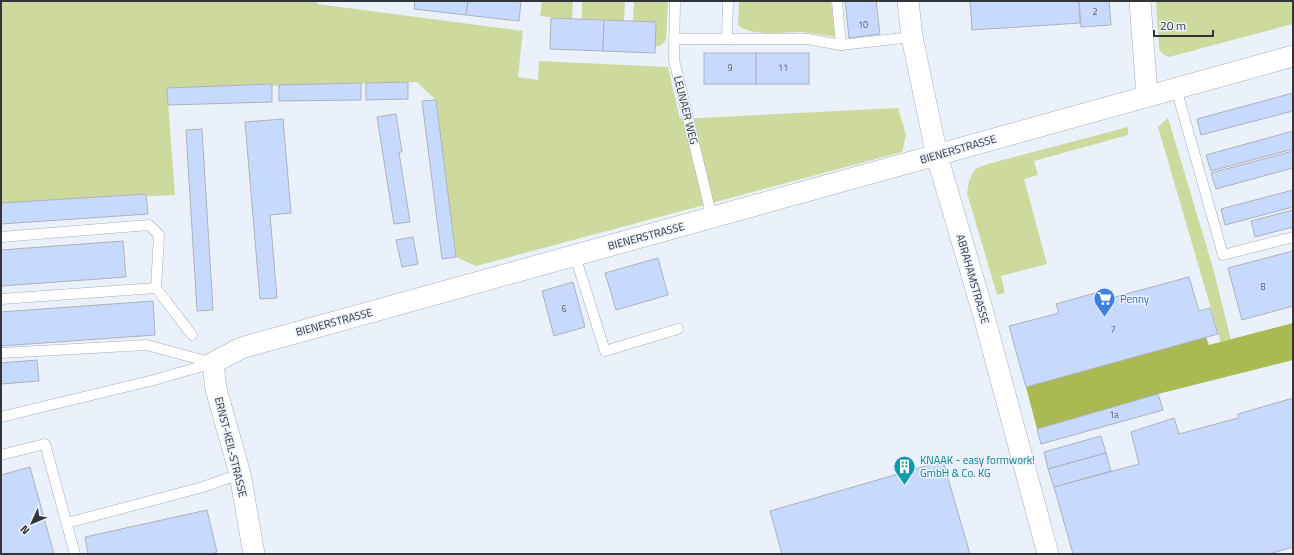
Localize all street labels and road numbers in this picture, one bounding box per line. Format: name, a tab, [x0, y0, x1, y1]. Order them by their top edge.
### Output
street label: LEUNAER WEG	[670, 74, 702, 146]
street label: BIENERSTRASSE	[918, 130, 998, 168]
street label: BIENERSTRASSE	[606, 218, 686, 254]
street label: ABRAHAMSTRASSE	[953, 232, 993, 326]
street label: BIENERSTRASSE	[294, 304, 374, 340]
street label: ERNST-KEIL-STRASSE	[211, 395, 251, 499]

